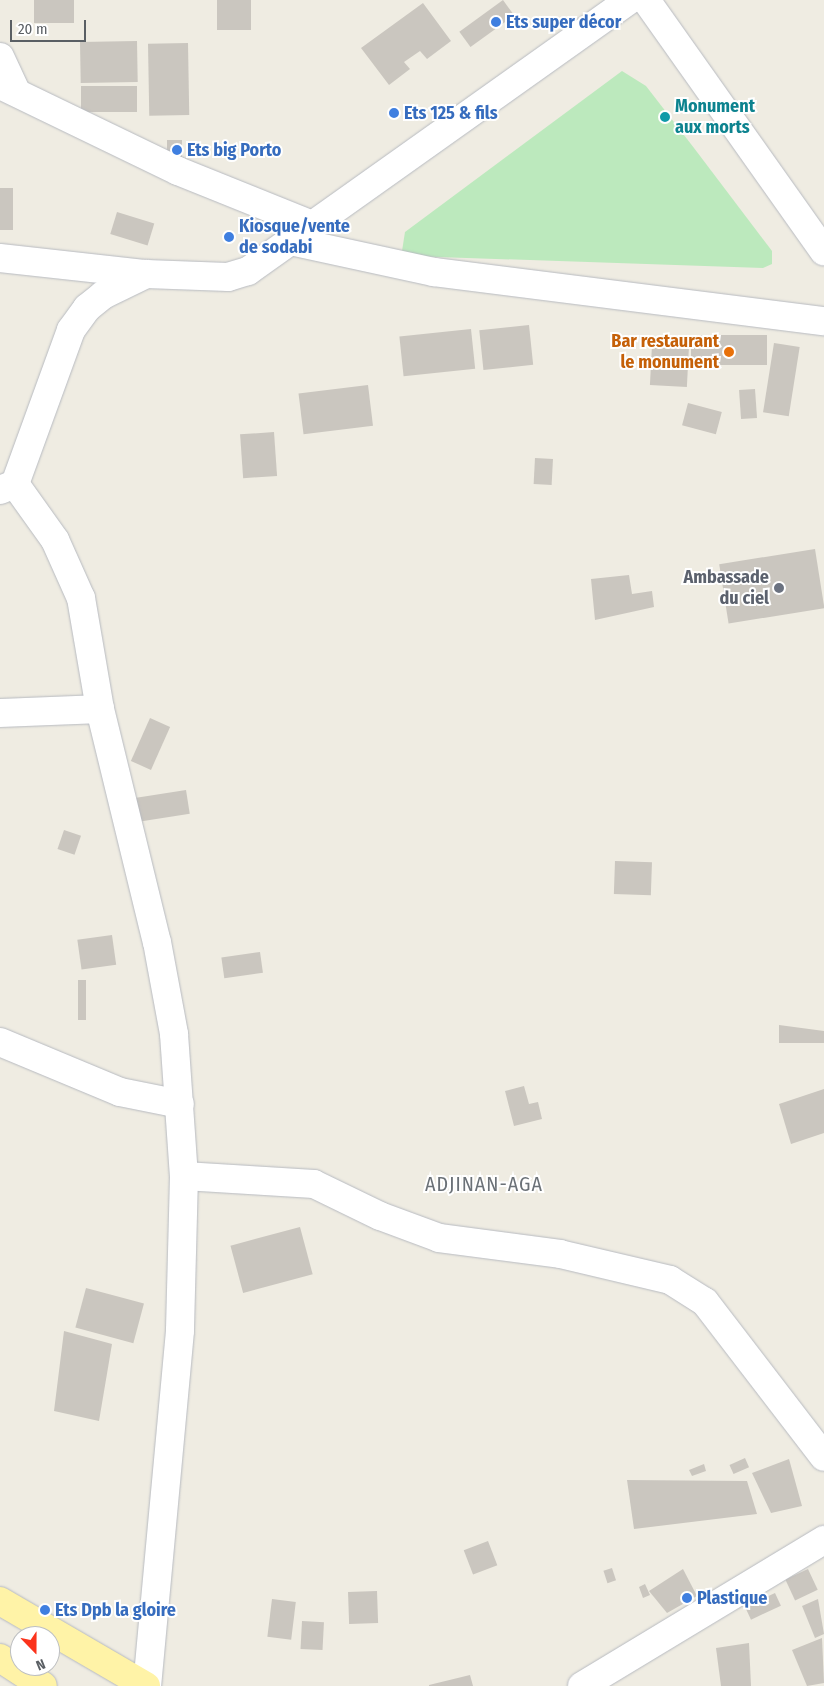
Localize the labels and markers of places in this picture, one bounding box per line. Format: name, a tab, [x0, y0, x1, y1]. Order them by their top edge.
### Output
place label: Ets super décor	[506, 11, 621, 33]
marker: Ets super décor	[490, 16, 502, 28]
place label: Monument aux morts	[675, 96, 755, 138]
place label: Ets 125 & fils	[404, 102, 498, 124]
marker: Ets 125 & fils	[388, 107, 400, 119]
marker: Monument aux morts	[659, 111, 671, 123]
place label: Ets big Porto	[187, 139, 281, 161]
marker: Ets big Porto	[171, 144, 183, 156]
place label: Kiosque/vente de sodabi	[239, 216, 350, 258]
marker: Kiosque/vente de sodabi	[223, 231, 235, 243]
place label: Bar restaurant le monument	[611, 331, 719, 374]
marker: Bar restaurant le monument	[723, 346, 735, 358]
place label: Ambassade du ciel	[684, 567, 769, 610]
marker: Ambassade du ciel	[773, 582, 785, 594]
place label: Plastique	[697, 1587, 767, 1609]
marker: Plastique	[681, 1592, 693, 1604]
place label: Ets Dpb la gloire	[55, 1599, 176, 1621]
marker: Ets Dpb la gloire	[39, 1604, 51, 1616]

